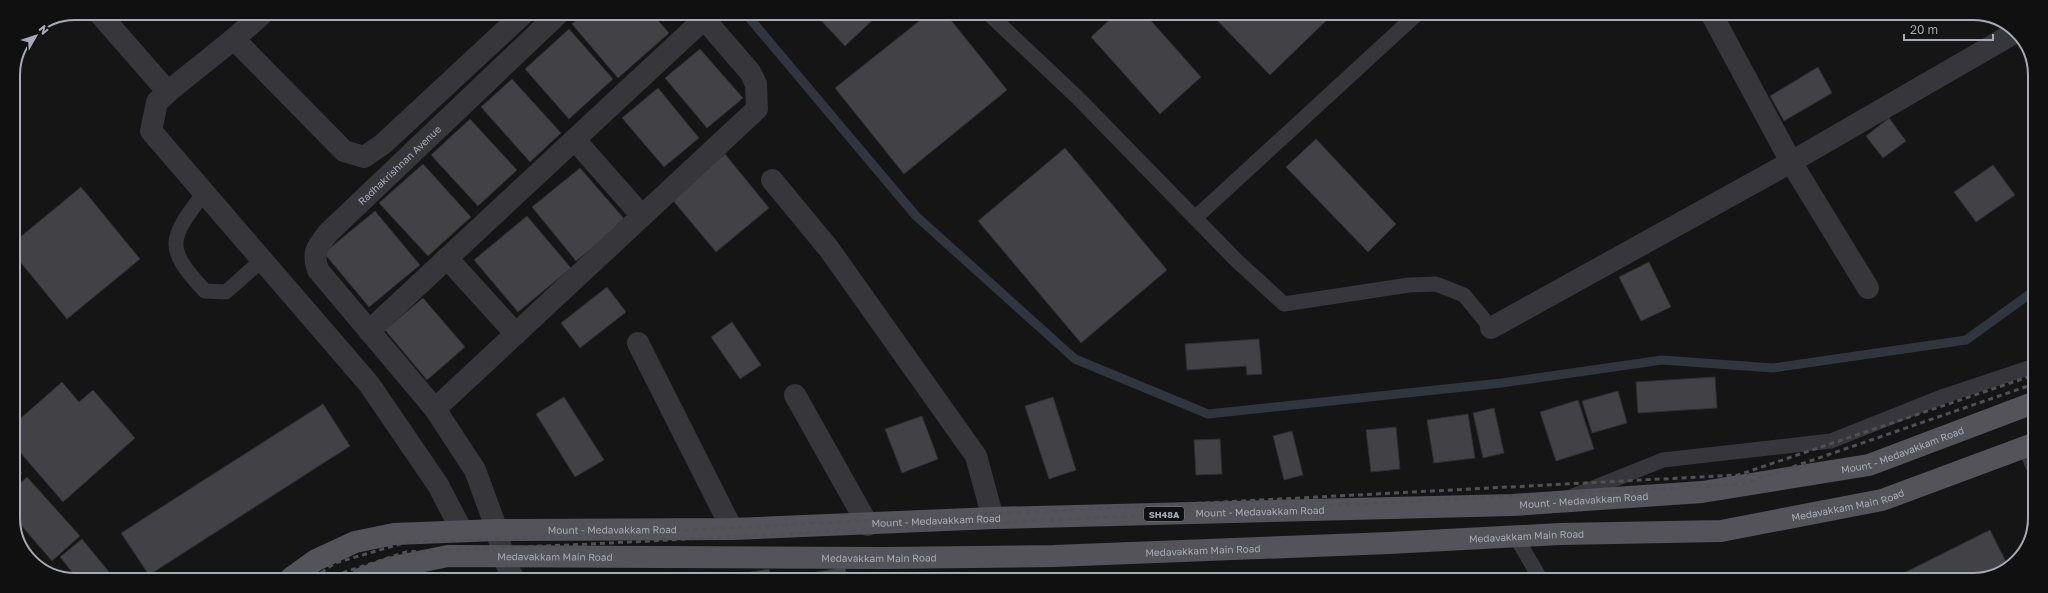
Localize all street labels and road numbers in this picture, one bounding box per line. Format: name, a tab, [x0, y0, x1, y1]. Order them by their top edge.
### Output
street label: Radhakrishnan Avenue	[355, 123, 443, 207]
street label: Mount - Medavakkam Road	[1840, 424, 1966, 475]
street label: Medavakkam Main Road	[1790, 486, 1906, 523]
street label: Mount - Medavakkam Road	[1519, 490, 1649, 511]
street label: Mount - Medavakkam Road	[1195, 504, 1325, 519]
road number: SH48A	[1144, 507, 1184, 521]
street label: Mount - Medavakkam Road	[871, 512, 1001, 529]
street label: Mount - Medavakkam Road	[548, 523, 677, 536]
street label: Medavakkam Main Road	[1469, 528, 1584, 545]
street label: Medavakkam Main Road	[1145, 542, 1261, 558]
street label: Medavakkam Main Road	[497, 550, 613, 563]
street label: Medavakkam Main Road	[821, 551, 937, 564]

